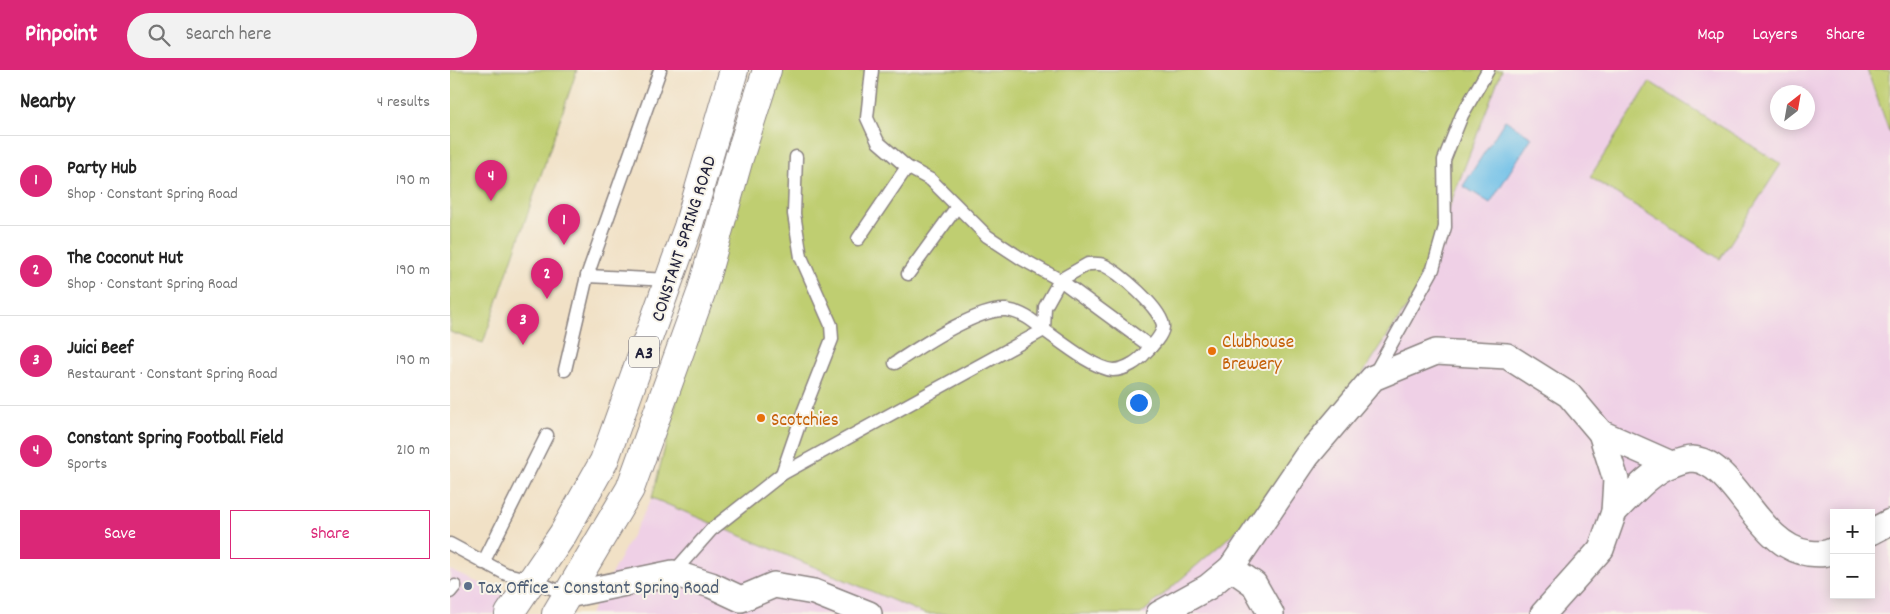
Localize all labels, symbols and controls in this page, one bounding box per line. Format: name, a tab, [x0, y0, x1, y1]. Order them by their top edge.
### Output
search box	[127, 13, 477, 58]
text: Pinpoint	[25, 18, 97, 52]
icon: search	[145, 21, 173, 49]
text: Search here	[185, 22, 271, 49]
text: Map	[1697, 23, 1724, 48]
text: Layers	[1752, 23, 1798, 48]
text: Share	[1826, 23, 1865, 48]
north arrow	[1770, 85, 1815, 130]
text: Nearby	[20, 88, 75, 118]
text: 4 results	[377, 91, 430, 114]
street label: CONSTANT SPRING ROAD	[646, 152, 725, 326]
text: Party Hub	[67, 156, 137, 183]
pin: 4	[475, 160, 507, 201]
text: 1	[34, 169, 38, 192]
text: 190 m	[396, 169, 430, 192]
text: Shop · Constant Spring Road	[67, 183, 238, 206]
pin: 1	[548, 204, 580, 245]
text: The Coconut Hut	[67, 246, 183, 273]
pin: 2	[531, 258, 563, 299]
text: 2	[33, 259, 40, 282]
text: 190 m	[396, 259, 430, 282]
text: Shop · Constant Spring Road	[67, 273, 238, 296]
pin: 3	[507, 304, 539, 345]
place label: Clubhouse Brewery	[1222, 330, 1294, 379]
text: Juici Beef	[67, 336, 133, 363]
road number: A3	[629, 336, 659, 368]
marker: Clubhouse Brewery	[1206, 345, 1218, 357]
text: 3	[32, 349, 40, 372]
text: 190 m	[396, 349, 430, 372]
text: Restaurant · Constant Spring Road	[67, 363, 277, 386]
your location	[1126, 390, 1152, 416]
place label: Scotchies	[771, 408, 839, 435]
marker: Scotchies	[755, 412, 767, 424]
text: Constant Spring Football Field	[67, 426, 283, 453]
text: 4	[33, 439, 39, 462]
text: 210 m	[396, 439, 430, 462]
text: Sports	[67, 453, 107, 476]
map controls	[1830, 509, 1875, 599]
button: +	[1830, 509, 1875, 554]
button: Save	[20, 510, 220, 559]
button: Share	[230, 510, 430, 559]
button: −	[1830, 554, 1875, 599]
place label: Tax Office - Constant Spring Road	[478, 576, 719, 603]
marker: Tax Office - Constant Spring Road	[462, 580, 474, 592]

